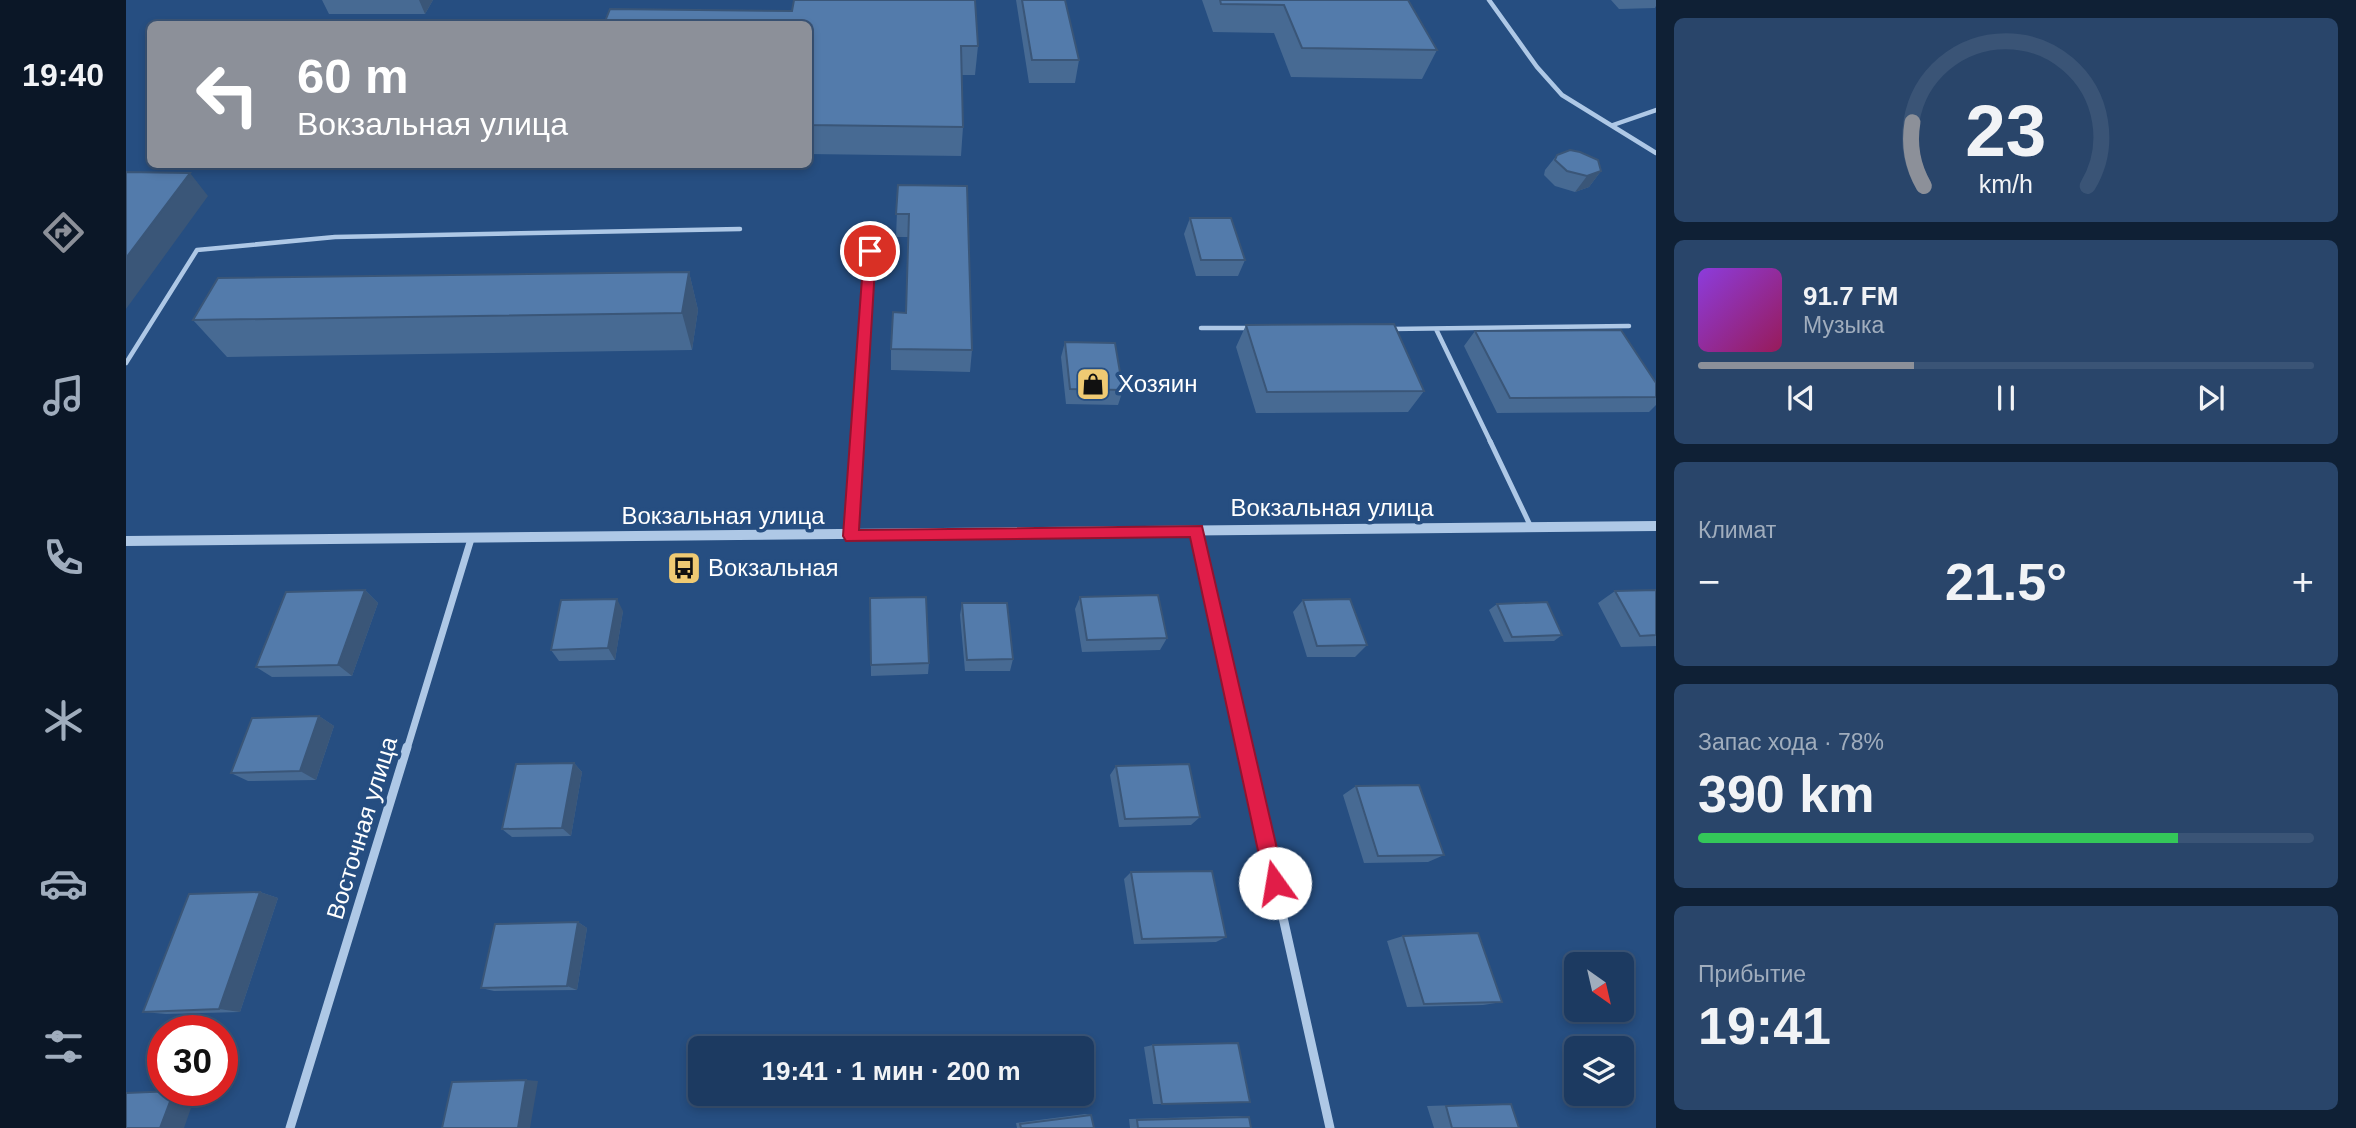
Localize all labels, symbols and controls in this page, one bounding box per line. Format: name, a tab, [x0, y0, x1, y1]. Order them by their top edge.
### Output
icon: left	[182, 49, 273, 140]
text: 60 m	[297, 49, 409, 103]
text: 19:40	[22, 57, 104, 93]
text: 23	[1966, 90, 2046, 171]
text: Вокзальная улица	[297, 106, 568, 142]
text: km/h	[1979, 170, 2033, 198]
icon: directions	[39, 208, 88, 257]
pin	[840, 221, 900, 281]
icon: arrive	[851, 232, 889, 270]
text: 91.7 FM	[1803, 281, 1898, 311]
text: Музыка	[1803, 312, 1884, 338]
shop icon: Хозяин	[1074, 365, 1112, 403]
place label: Хозяин	[1118, 370, 1197, 397]
icon: music	[39, 371, 88, 420]
icon: previous	[1782, 379, 1820, 417]
icon: pause	[1987, 379, 2025, 417]
icon: next	[2192, 379, 2230, 417]
street label: Вокзальная улица	[1230, 494, 1434, 521]
street label: Вокзальная улица	[621, 502, 825, 529]
text: Климат	[1698, 517, 1776, 543]
icon: phone	[39, 533, 88, 582]
bus stop icon: Вокзальная	[665, 549, 703, 587]
text: 21.5°	[1945, 553, 2067, 611]
place label: Вокзальная	[708, 554, 839, 581]
text: −	[1698, 561, 1720, 603]
text: +	[2292, 561, 2314, 603]
icon: climate	[39, 696, 88, 745]
text: Запас хода · 78%	[1698, 729, 1884, 755]
street label: Восточная улица	[321, 733, 402, 922]
text: 390 km	[1698, 765, 1874, 823]
position arrow	[1238, 846, 1312, 920]
icon: car	[39, 859, 88, 908]
north arrow	[1564, 952, 1634, 1022]
map controls	[1564, 952, 1634, 1106]
text: Прибытие	[1698, 961, 1806, 987]
text: 19:41	[1698, 997, 1831, 1055]
speed limit sign: 30	[147, 1015, 238, 1106]
icon: filters	[39, 1022, 88, 1071]
button: layers	[1564, 1036, 1634, 1106]
text: 19:41 · 1 мин · 200 m	[761, 1056, 1021, 1086]

